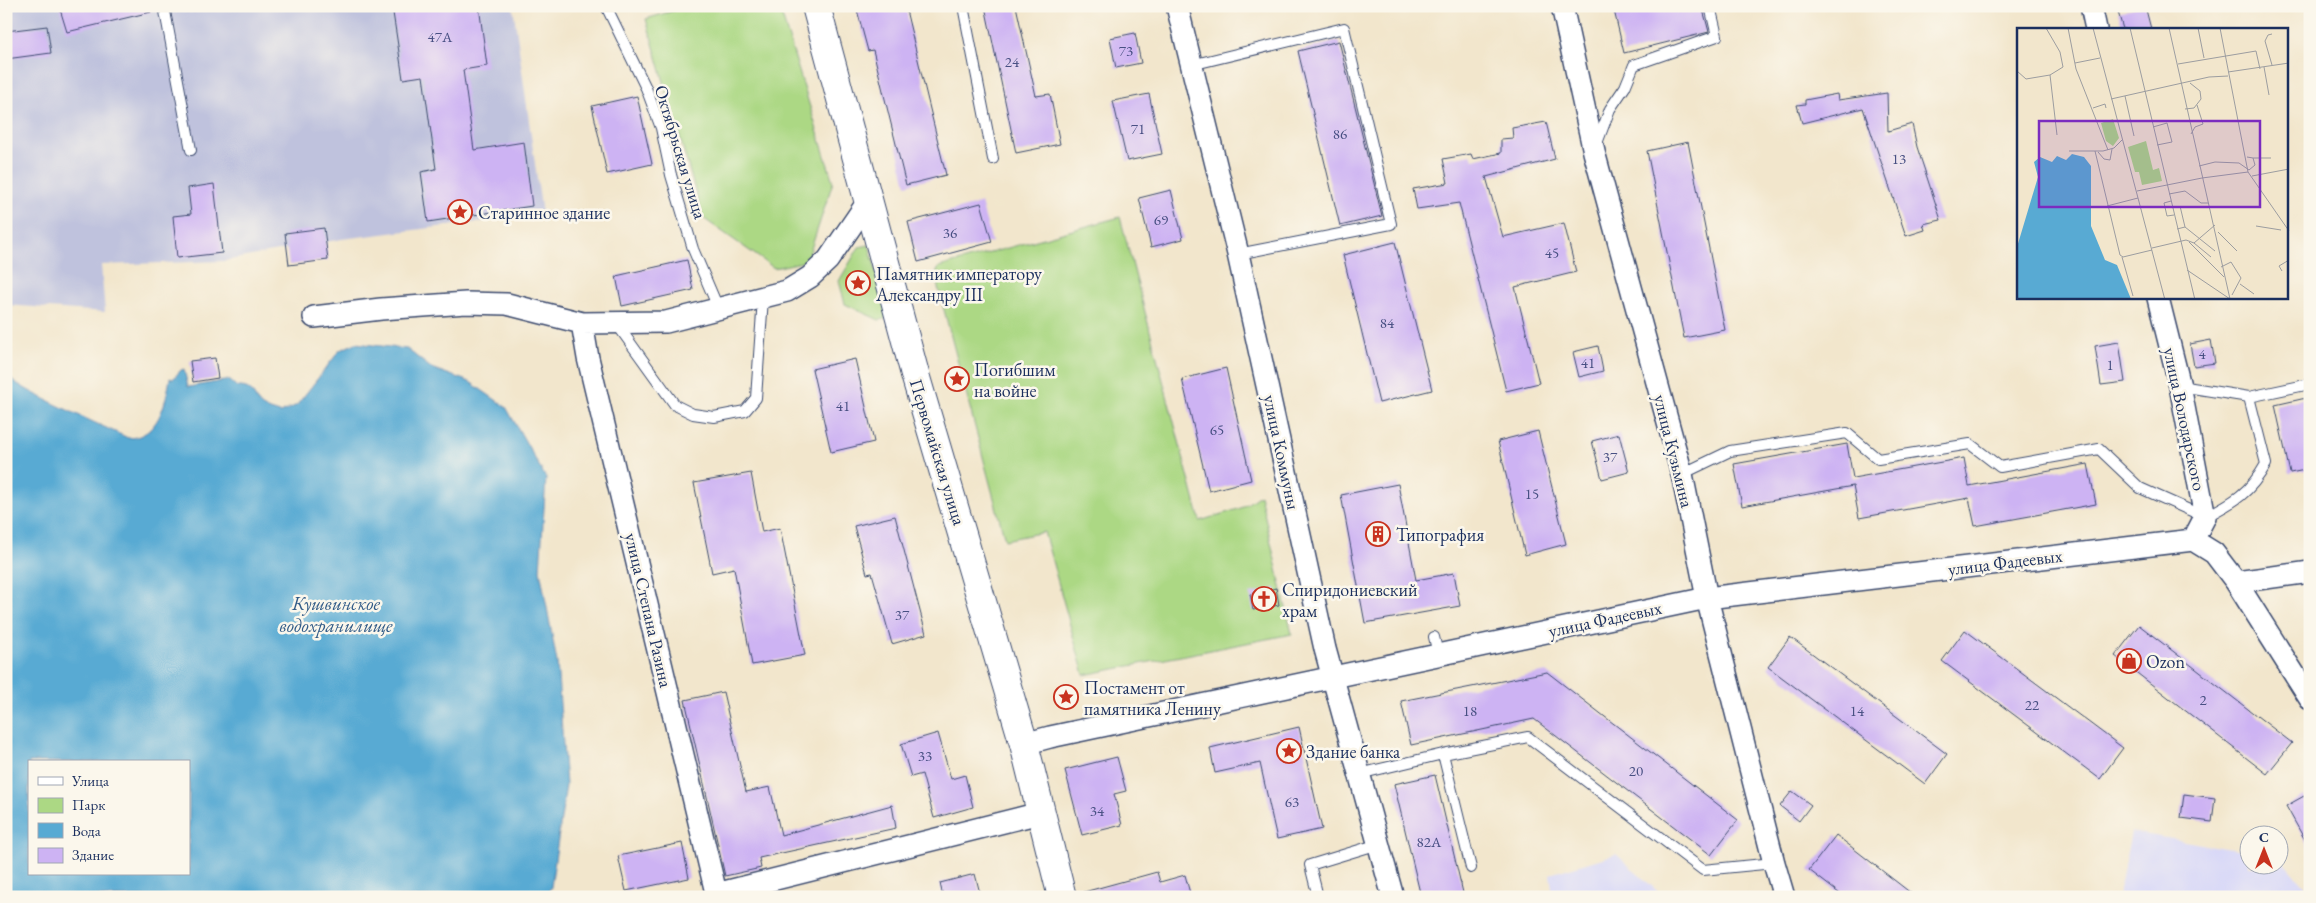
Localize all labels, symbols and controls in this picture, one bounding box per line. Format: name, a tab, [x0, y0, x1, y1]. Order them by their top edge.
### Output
house number: 47А	[428, 27, 453, 46]
inset map	[2017, 28, 2288, 299]
house number: 73	[1119, 41, 1133, 60]
house number: 24	[1005, 52, 1020, 71]
street label: Октябрьская улица	[650, 82, 713, 222]
house number: 71	[1131, 119, 1145, 138]
house number: 86	[1333, 124, 1347, 143]
house number: 13	[1892, 149, 1906, 168]
place icon: Старинное здание	[447, 199, 473, 225]
place label: Старинное здание	[478, 201, 610, 224]
house number: 69	[1154, 210, 1168, 229]
house number: 36	[943, 223, 957, 242]
house number: 45	[1545, 243, 1559, 262]
place label: Памятник императору Александру III	[875, 262, 1042, 306]
place icon: Памятник императору Александру III	[845, 270, 871, 296]
house number: 84	[1380, 313, 1395, 332]
house number: 4	[2198, 344, 2206, 363]
street label: улица Володарского	[2159, 345, 2211, 493]
house number: 41	[1581, 353, 1595, 372]
house number: 1	[2106, 355, 2114, 374]
place label: Погибшим на войне	[974, 358, 1056, 402]
place icon: Погибшим на войне	[944, 366, 970, 392]
street label: Первомайская улица	[905, 376, 971, 529]
street label: улица Кузьмина	[1649, 392, 1699, 511]
street label: улица Коммуны	[1259, 393, 1305, 511]
house number: 41	[836, 396, 850, 415]
house number: 65	[1210, 420, 1224, 439]
house number: 37	[1603, 447, 1618, 466]
house number: 15	[1525, 484, 1539, 503]
building icon: Типография	[1365, 521, 1391, 547]
place label: Типография	[1396, 523, 1484, 546]
street label: улица Степана Разина	[620, 530, 678, 690]
street label: улица Фадеевых	[1947, 544, 2064, 580]
place label: Спиридониевский храм	[1282, 578, 1418, 622]
church icon: Спиридониевский храм	[1251, 586, 1277, 612]
water label: Кушвинское водохранилище	[279, 591, 393, 638]
street label: улица Фадеевых	[1546, 596, 1664, 642]
house number: 37	[895, 605, 910, 624]
shop icon: Ozon	[2116, 648, 2142, 674]
place label: Ozon	[2146, 650, 2185, 673]
place label: Постамент от памятника Ленину	[1084, 676, 1221, 720]
place icon: Постамент от памятника Ленину	[1053, 684, 1079, 710]
house number: 2	[2199, 690, 2207, 709]
house number: 22	[2025, 695, 2040, 714]
house number: 18	[1463, 701, 1477, 720]
house number: 14	[1850, 701, 1865, 720]
place icon: Здание банка	[1276, 738, 1302, 764]
place label: Здание банка	[1306, 740, 1401, 763]
house number: 33	[918, 746, 932, 765]
legend	[28, 760, 190, 876]
house number: 20	[1629, 761, 1643, 780]
text: Улица	[71, 771, 109, 790]
house number: 63	[1285, 792, 1299, 811]
text: Парк	[72, 795, 105, 814]
house number: 34	[1090, 801, 1105, 820]
text: Вода	[72, 821, 101, 840]
north arrow	[2238, 826, 2288, 876]
text: С	[2259, 828, 2269, 846]
house number: 82А	[1417, 832, 1442, 851]
text: Здание	[72, 845, 114, 864]

